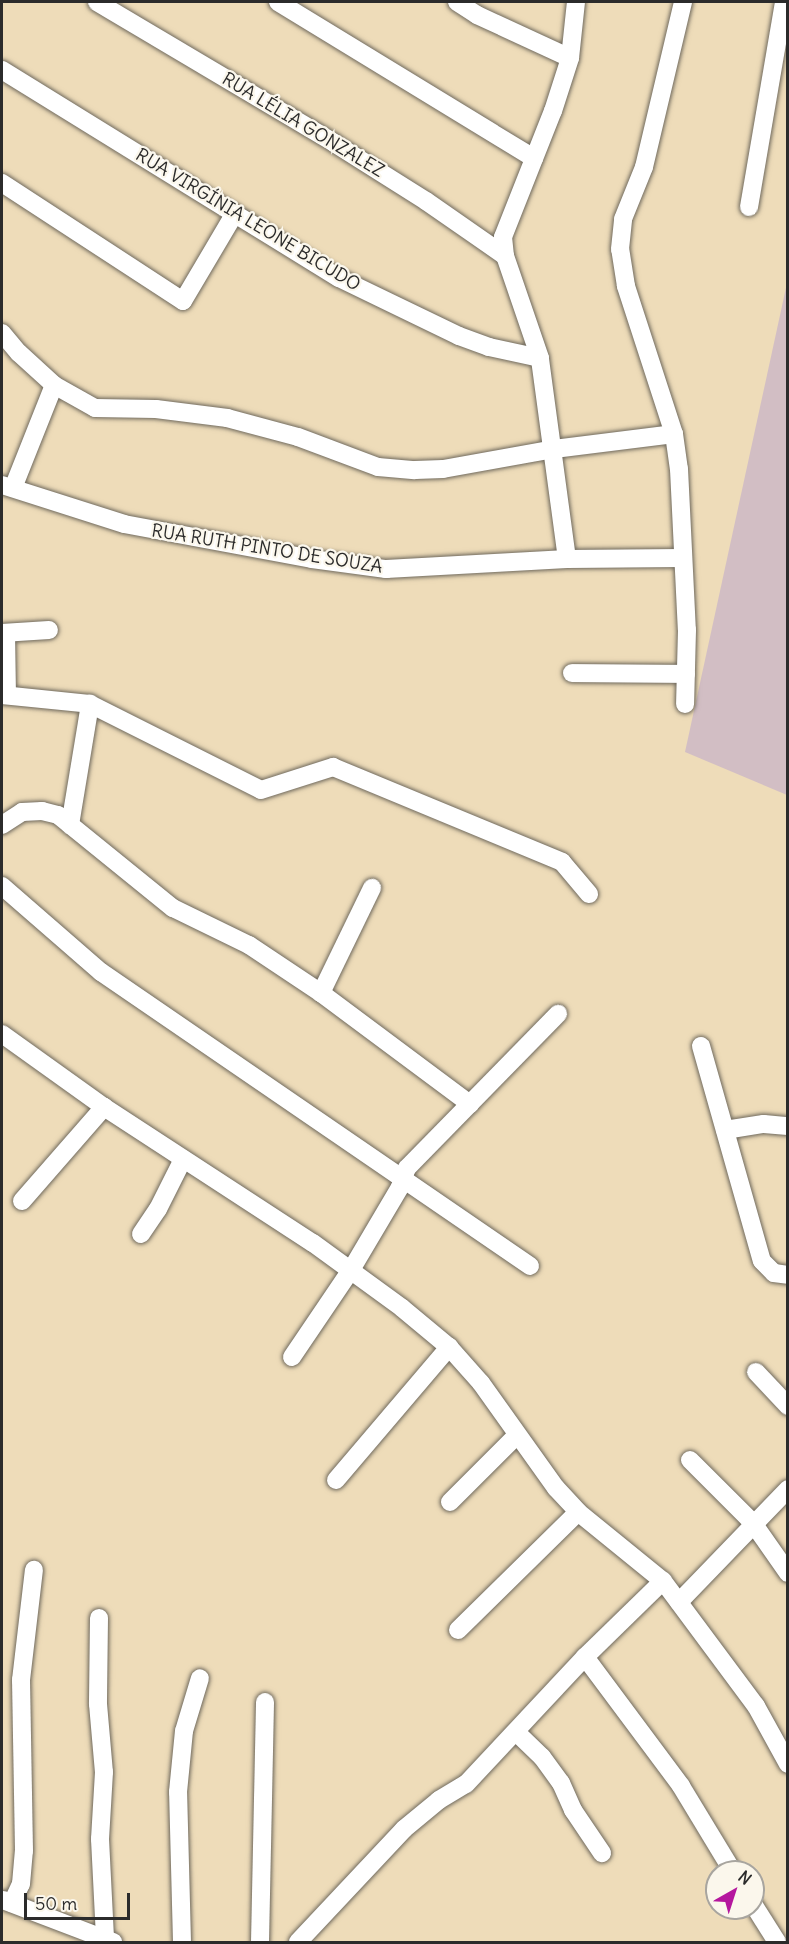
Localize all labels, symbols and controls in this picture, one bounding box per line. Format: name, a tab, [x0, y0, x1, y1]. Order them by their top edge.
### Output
street label: RUA LÉLIA GONZALEZ	[218, 68, 388, 182]
street label: RUA VIRGÍNIA LEONE BICUDO	[132, 144, 364, 296]
street label: RUA RUTH PINTO DE SOUZA	[150, 520, 384, 578]
north arrow	[705, 1860, 765, 1920]
text: N	[734, 1866, 756, 1889]
scale bar	[27, 1881, 134, 1919]
text: 50 m	[35, 1892, 77, 1915]

